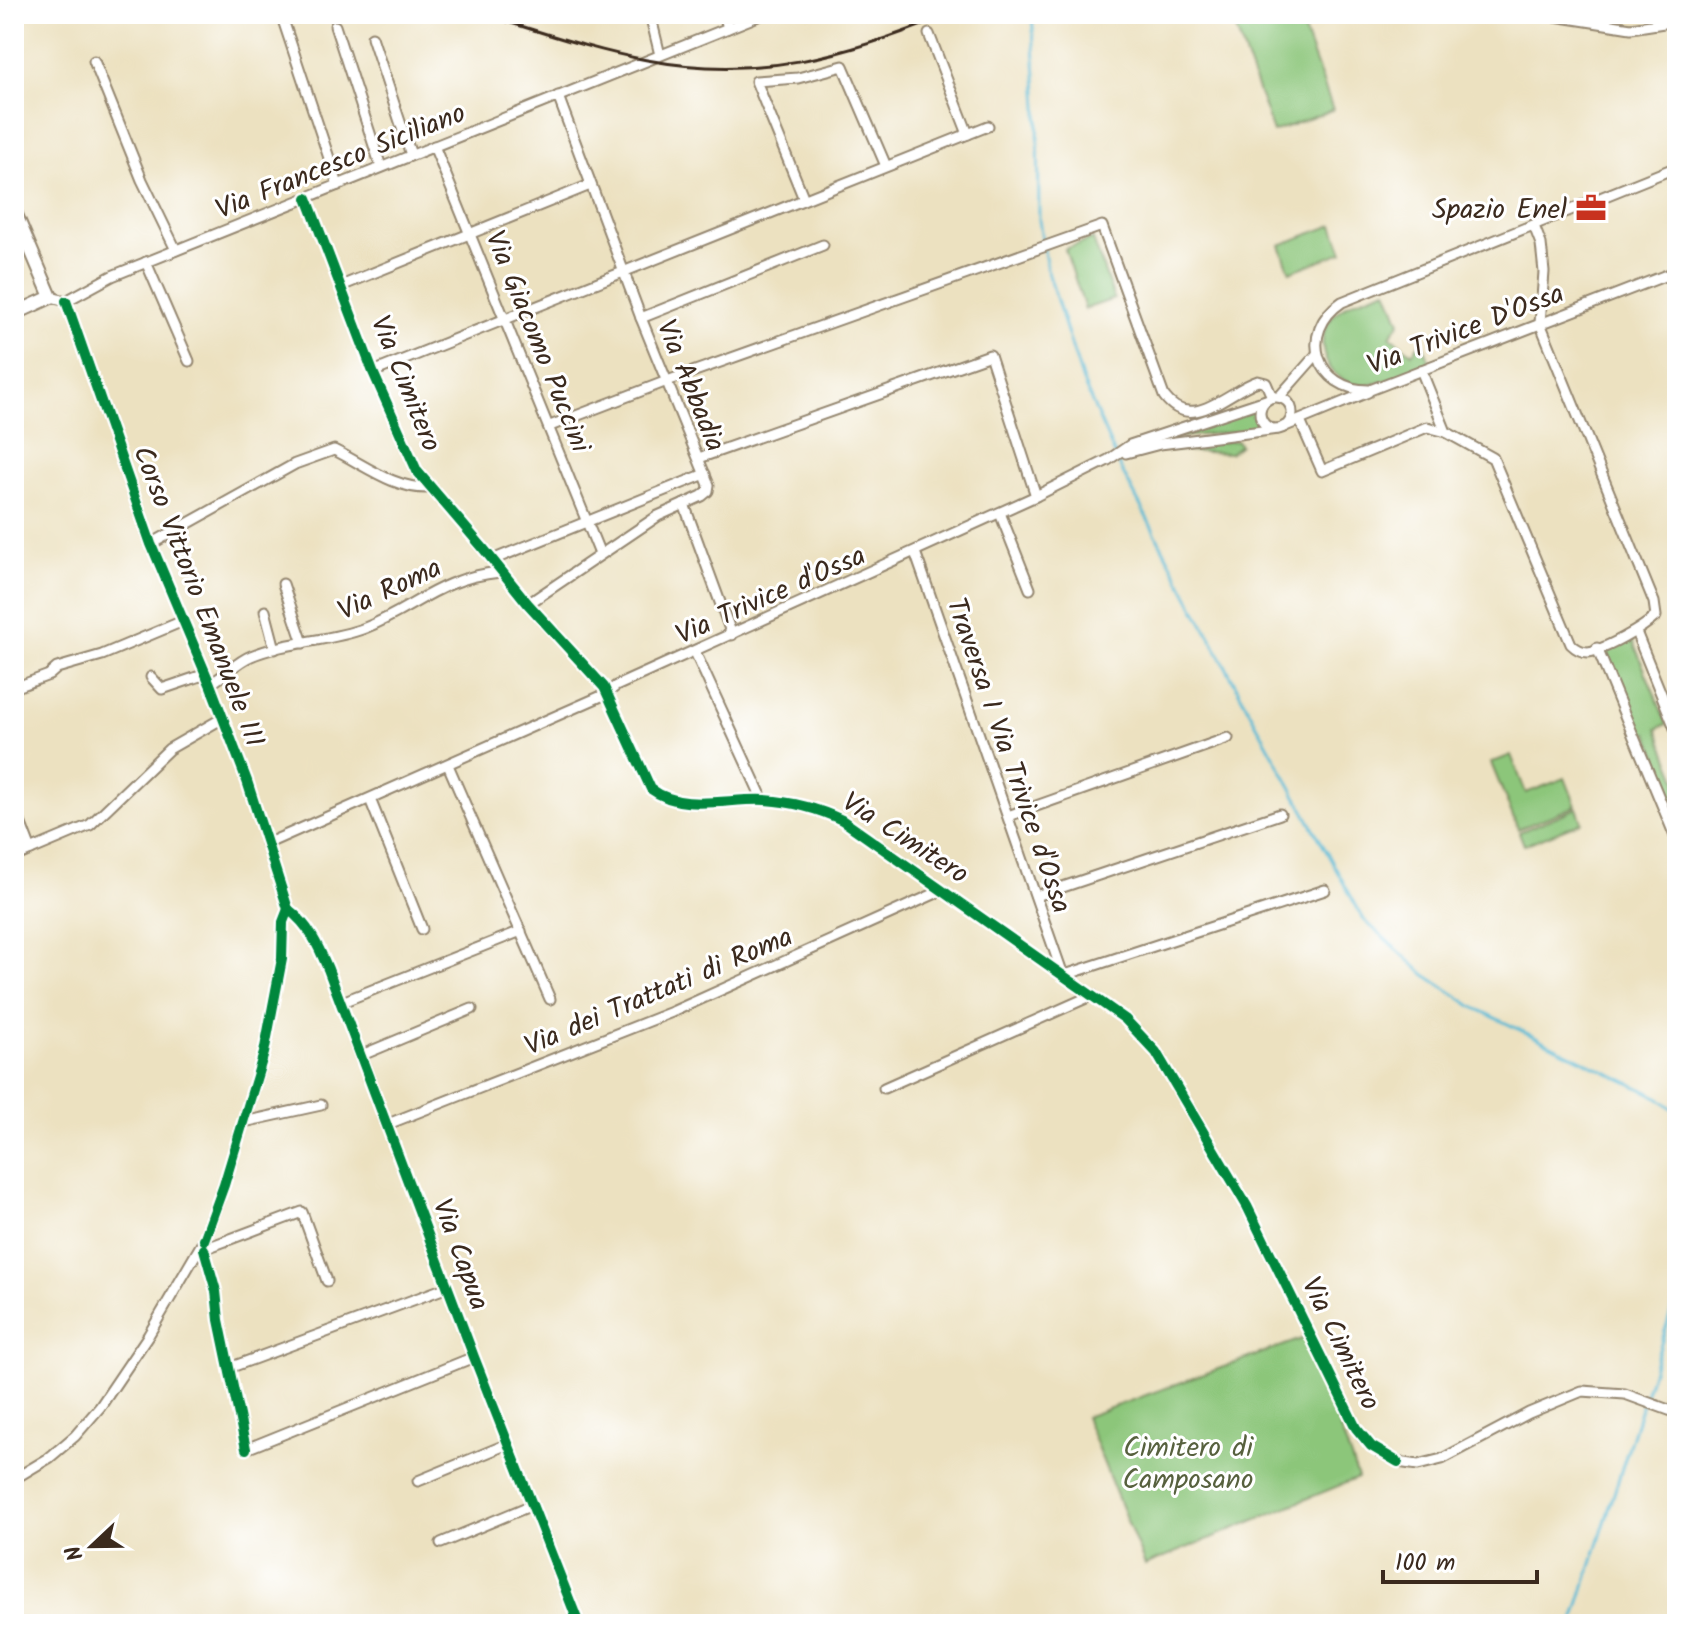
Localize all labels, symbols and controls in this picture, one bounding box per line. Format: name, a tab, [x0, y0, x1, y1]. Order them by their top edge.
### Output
street label: Via Francesco Siciliano	[209, 92, 473, 233]
place label: Spazio Enel	[1432, 188, 1567, 233]
office icon: Spazio Enel	[1574, 191, 1608, 225]
street label: Via Giacomo Puccini	[472, 224, 602, 461]
street label: Via Trivice D'Ossa	[1361, 272, 1571, 389]
street label: Via Cimitero	[357, 309, 452, 459]
street label: Via Abbadia	[643, 313, 737, 459]
street label: Corso Vittorio Emanuele III	[119, 440, 276, 754]
street label: Via Trivice d'Ossa	[669, 534, 873, 658]
street label: Via Roma	[331, 547, 450, 634]
street label: Traversa I Via Trivice d'Ossa	[932, 592, 1083, 920]
street label: Via Cimitero	[832, 781, 977, 897]
street label: Via dei Trattati di Roma	[518, 915, 800, 1069]
street label: Via Capua	[419, 1193, 501, 1317]
street label: Via Cimitero	[1288, 1270, 1391, 1419]
park label: Cimitero di Camposano	[1123, 1426, 1254, 1503]
north arrow	[52, 1506, 132, 1586]
scale bar	[1383, 1534, 1537, 1584]
text: N	[57, 1539, 95, 1566]
text: 100 m	[1395, 1544, 1455, 1583]

